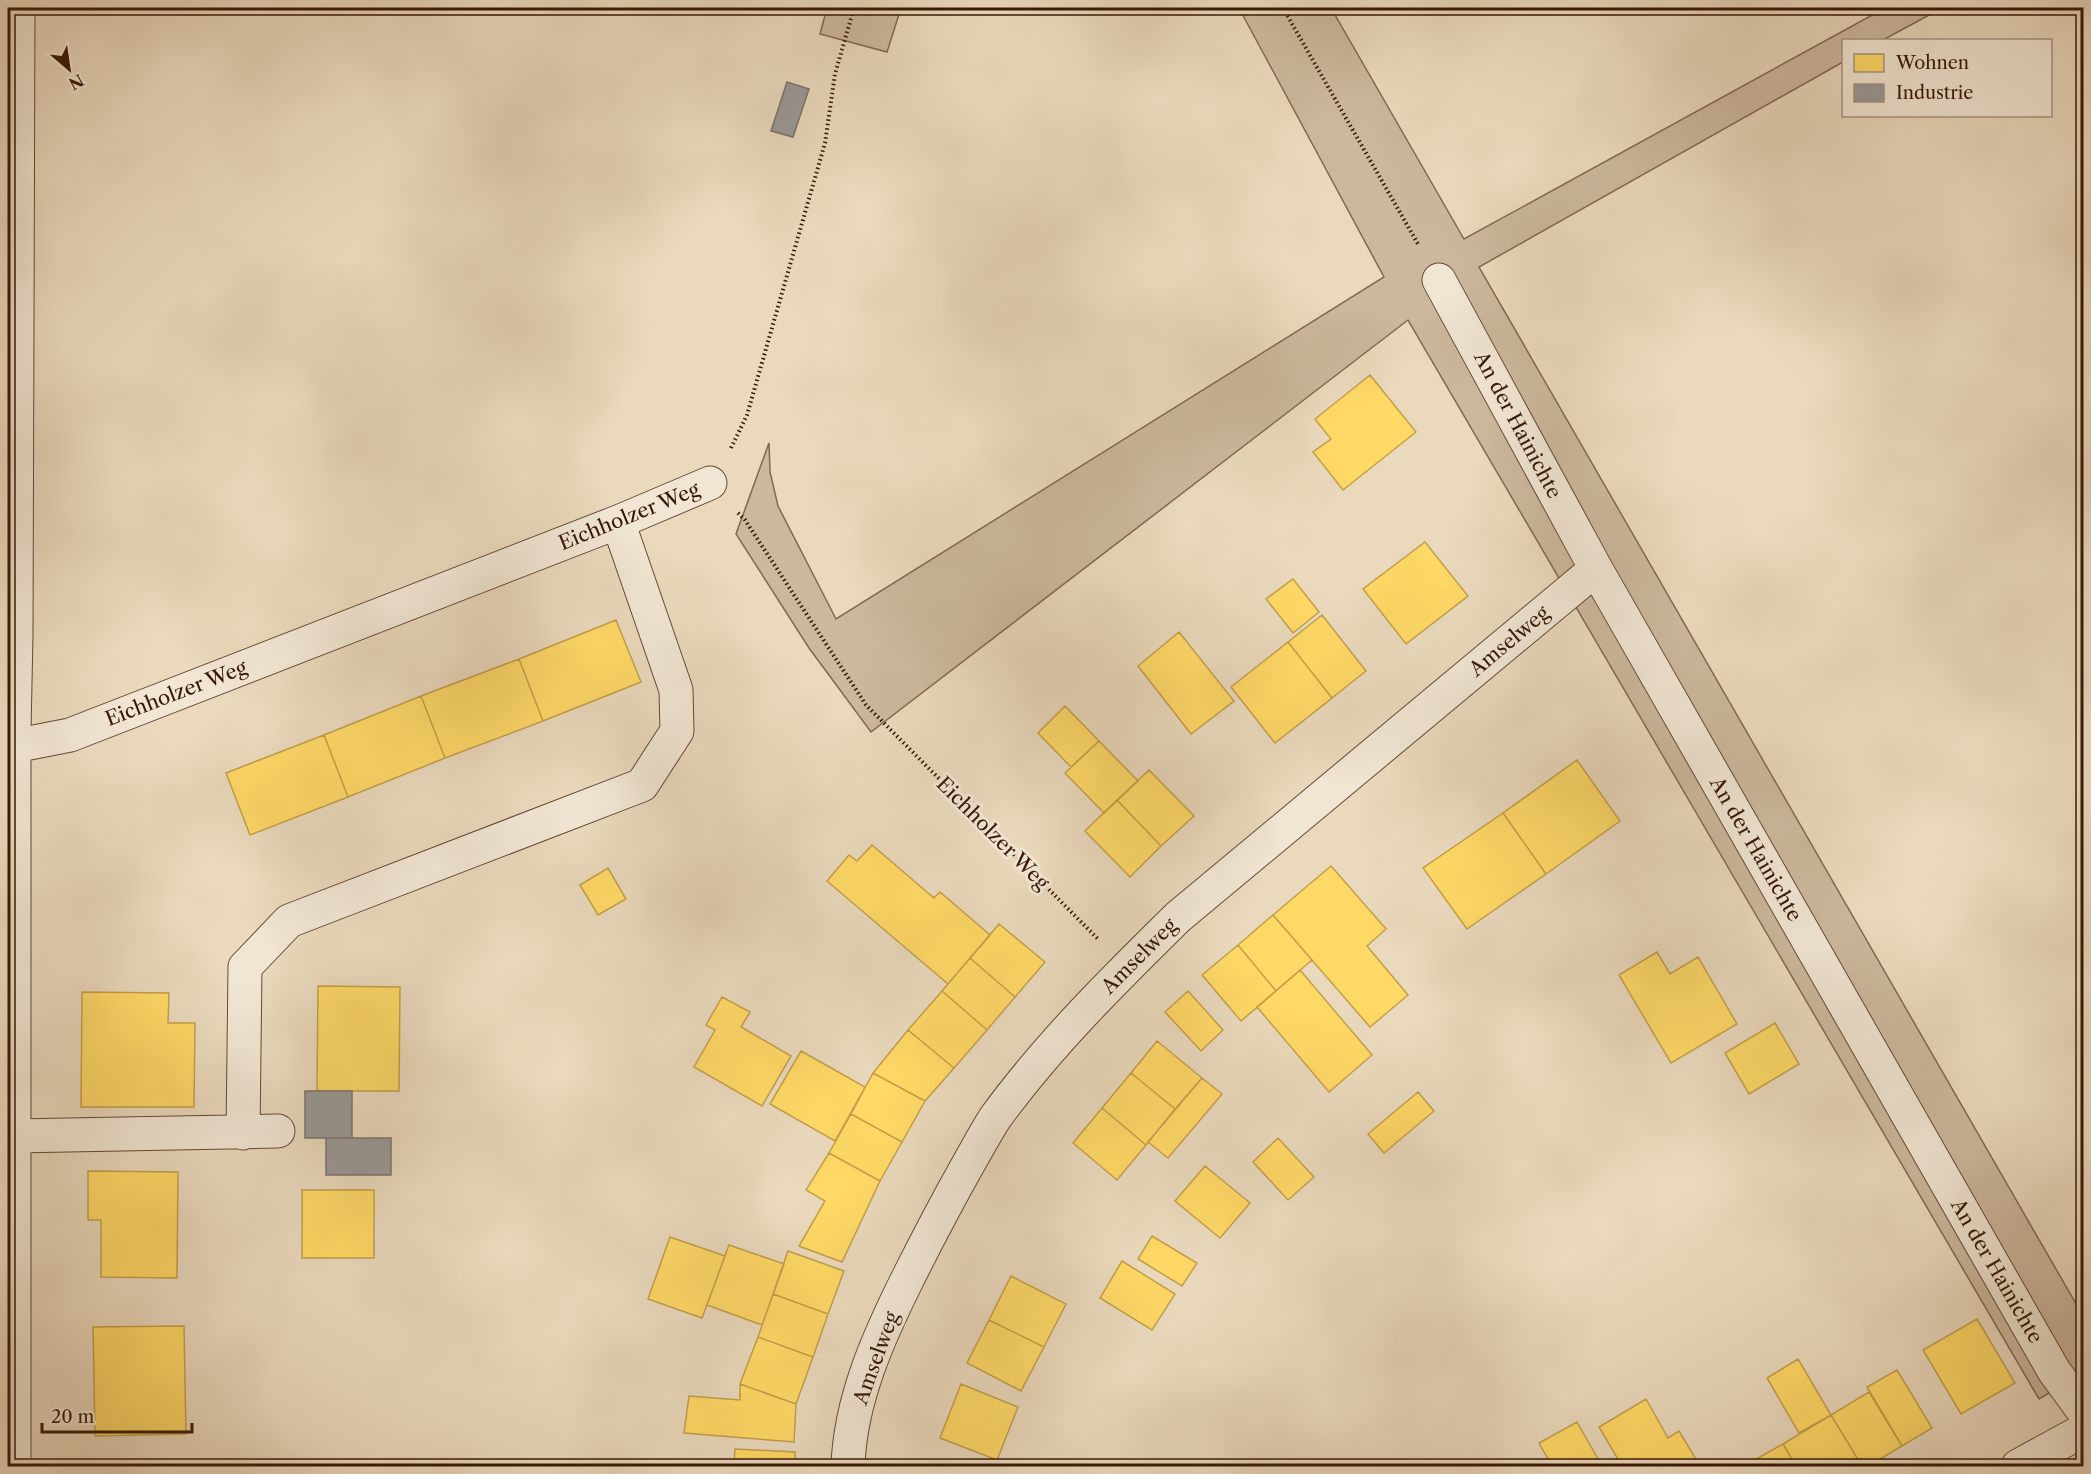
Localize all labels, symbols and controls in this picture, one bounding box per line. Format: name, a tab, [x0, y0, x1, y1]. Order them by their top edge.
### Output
north arrow	[39, 39, 99, 99]
legend	[1842, 39, 2052, 117]
text: Wohnen	[1895, 52, 1969, 74]
text: N	[65, 70, 87, 94]
text: Industrie	[1896, 82, 1973, 104]
street label: An der Hainichte	[1469, 347, 1567, 503]
street label: Eichholzer Weg	[555, 477, 703, 555]
street label: Amselweg	[1463, 600, 1554, 682]
street label: Eichholzer Weg	[102, 655, 251, 731]
street label: Eichholzer Weg	[932, 772, 1055, 895]
street label: An der Hainichte	[1704, 772, 1807, 926]
street label: Amselweg	[1096, 913, 1182, 999]
street label: An der Hainichte	[1945, 1194, 2048, 1348]
street label: Amselweg	[848, 1308, 904, 1409]
scale bar	[42, 1396, 192, 1434]
text: 20 m	[51, 1406, 95, 1428]

